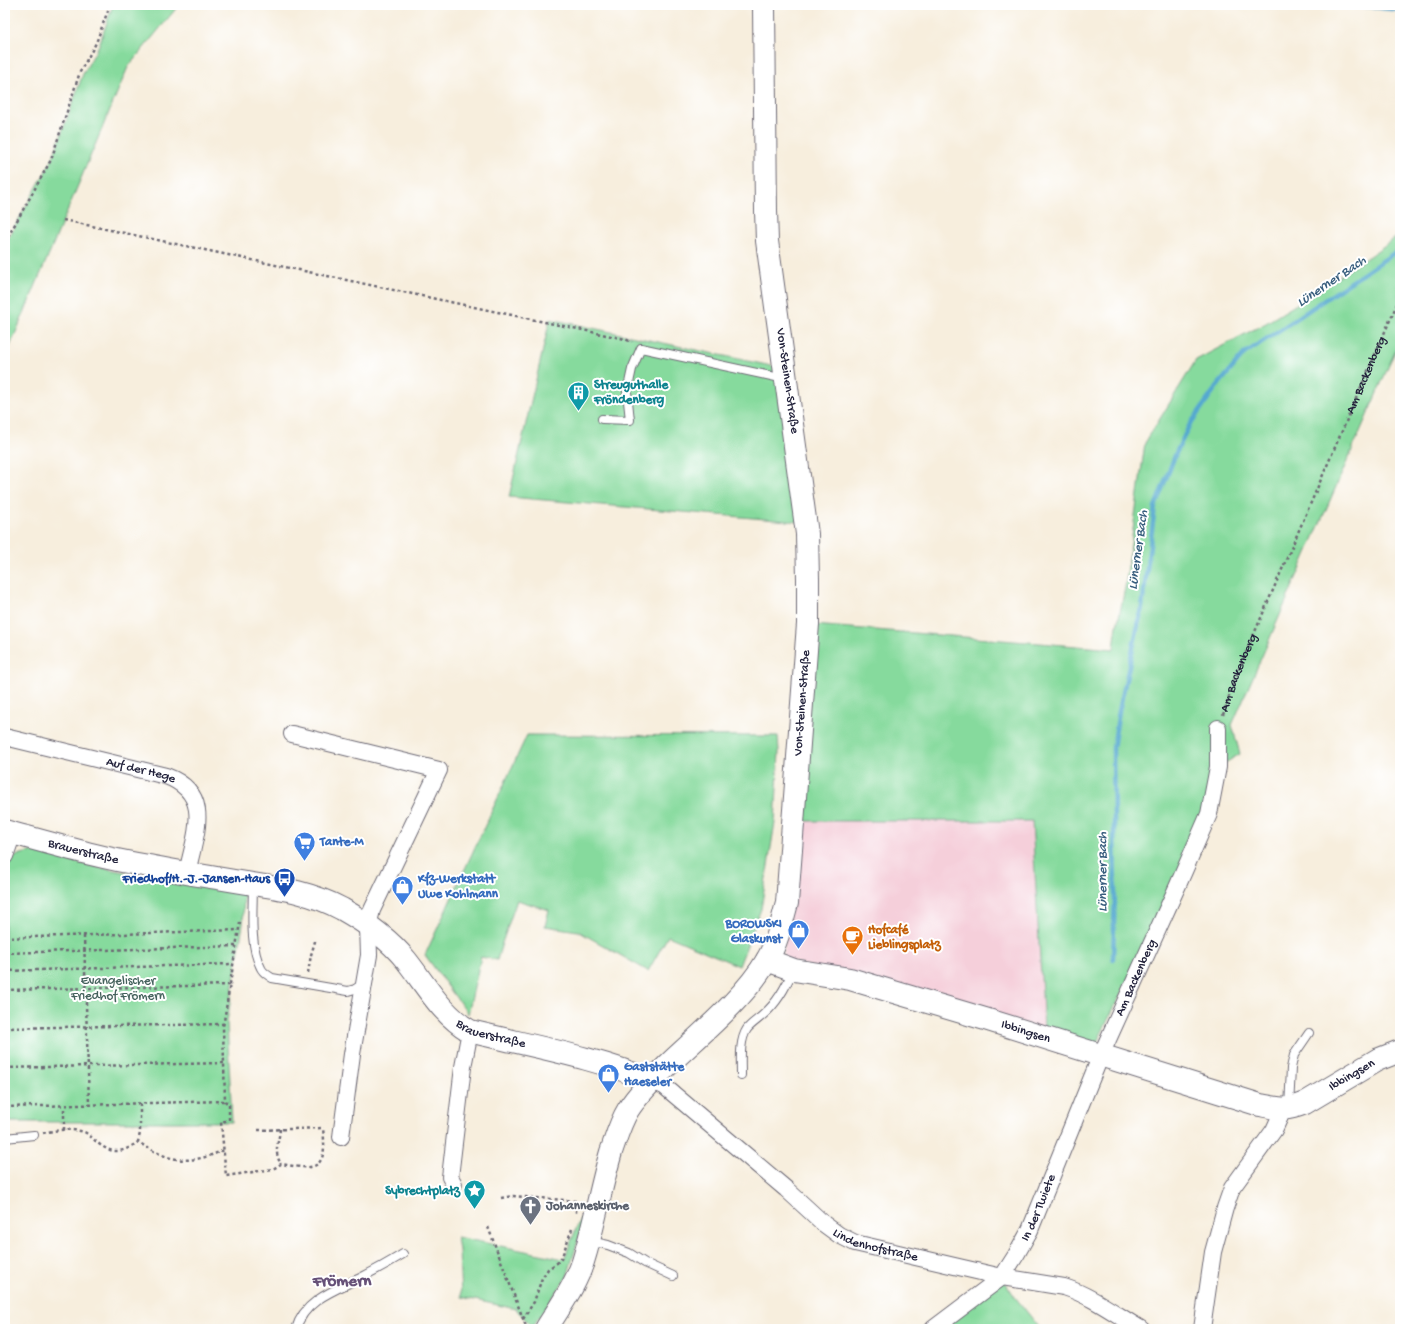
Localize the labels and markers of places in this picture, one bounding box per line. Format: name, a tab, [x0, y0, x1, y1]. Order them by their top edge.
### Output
place label: Streuguthalle Fröndenberg	[593, 378, 669, 408]
building icon: Streuguthalle Fröndenberg	[565, 379, 591, 412]
supermarket icon: Tante-M	[291, 829, 317, 862]
place label: Tante-M	[319, 835, 364, 850]
bus stop icon: Friedhof/H.-J.-Jansen-Haus	[272, 866, 298, 899]
place label: Friedhof/H.-J.-Jansen-Haus	[122, 871, 271, 887]
place label: Kfz-Werkstatt Uwe Kohlmann	[417, 871, 499, 902]
shop icon: Kfz-Werkstatt Uwe Kohlmann	[390, 873, 416, 906]
place label: BOROWSKI Glaskunst	[725, 917, 784, 947]
shop icon: BOROWSKI Glaskunst	[785, 918, 811, 951]
place label: Hofcafé Lieblingsplatz	[868, 922, 942, 954]
cafe icon: Hofcafé Lieblingsplatz	[839, 924, 865, 957]
place label: Gaststätte Haeseler	[624, 1060, 685, 1090]
shop icon: Gaststätte Haeseler	[595, 1061, 621, 1094]
place icon: Sybrechtplatz	[462, 1178, 488, 1211]
place label: Sybrechtplatz	[385, 1184, 461, 1200]
church icon: Johanneskirche	[518, 1193, 544, 1226]
place label: Johanneskirche	[545, 1199, 630, 1214]

